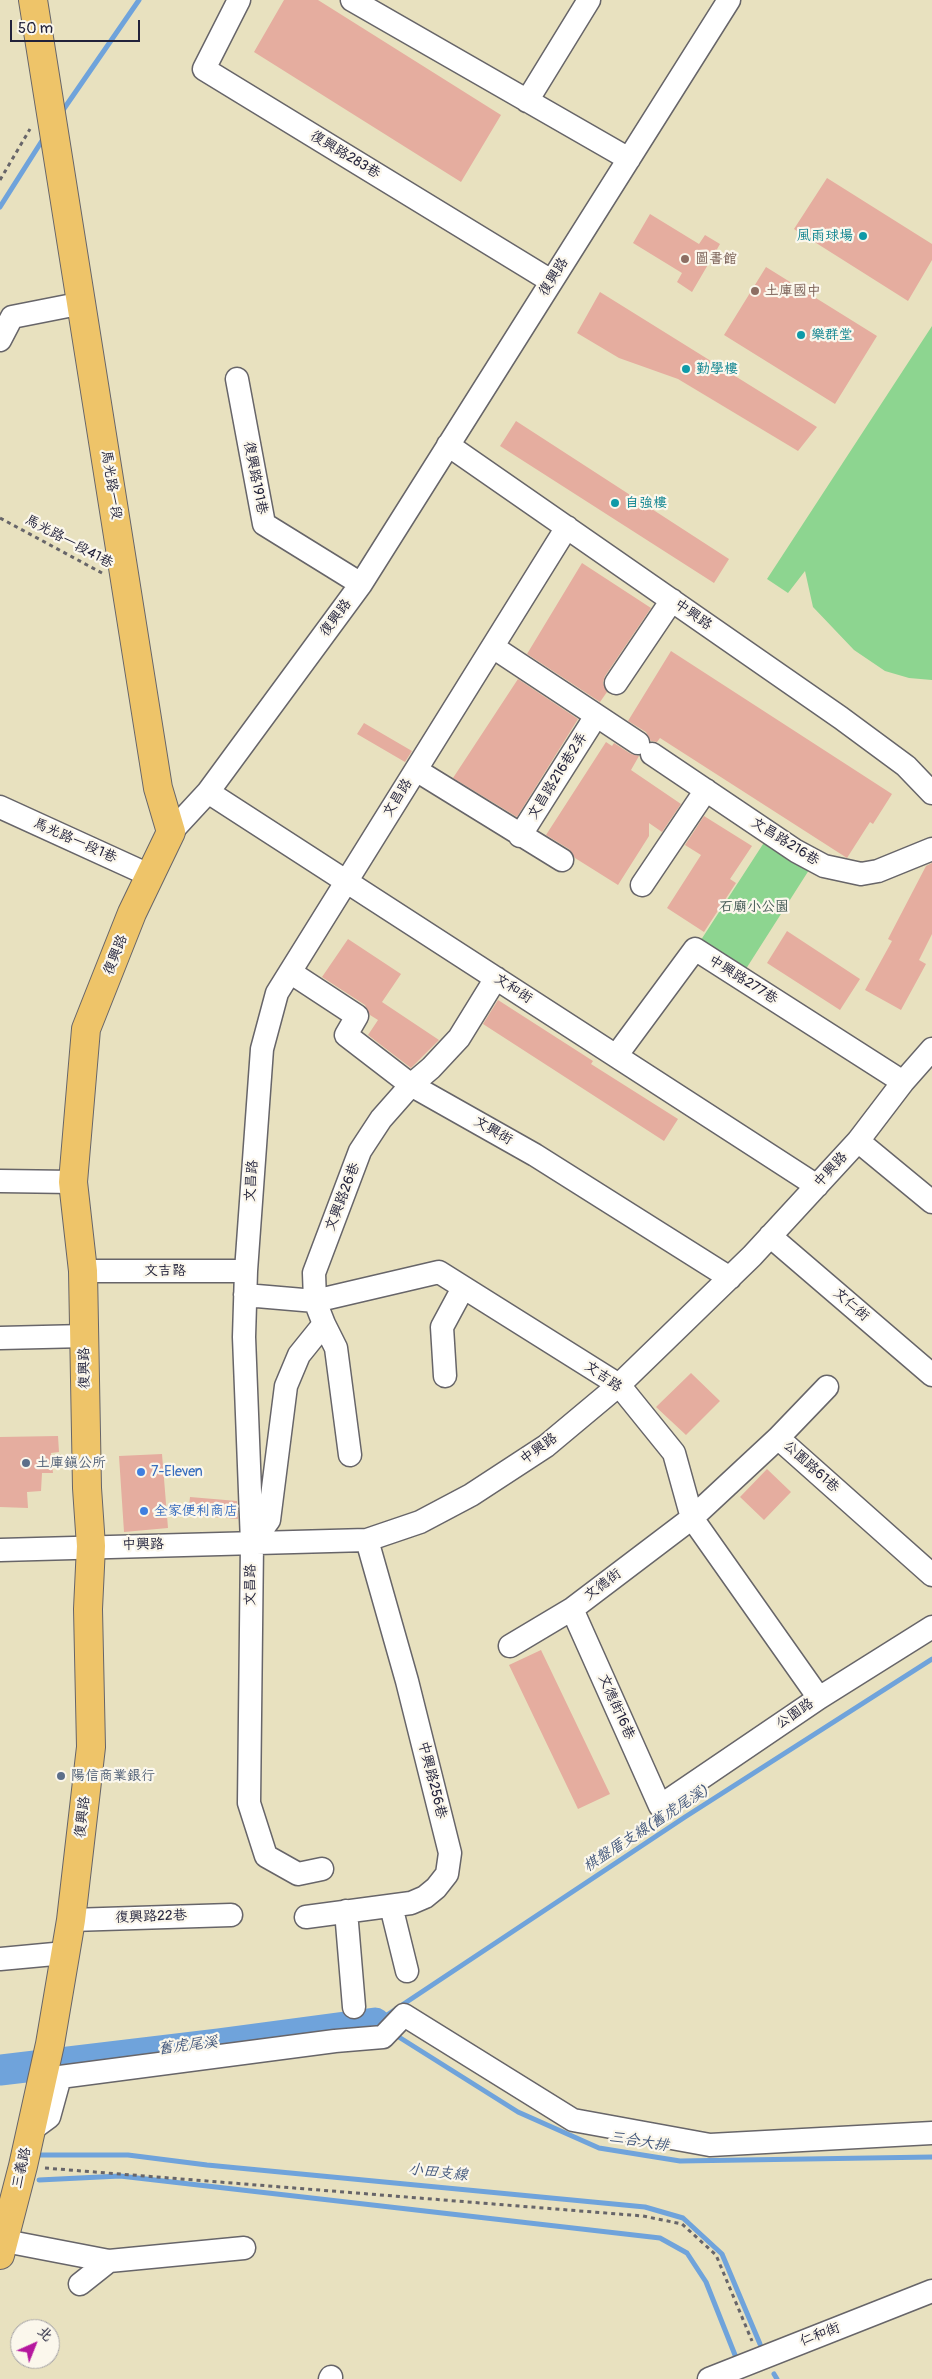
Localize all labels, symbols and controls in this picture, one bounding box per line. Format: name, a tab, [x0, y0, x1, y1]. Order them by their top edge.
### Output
scale bar	[12, 10, 142, 42]
text: 50 m	[18, 19, 53, 38]
street label: 復興路283巷	[307, 128, 383, 182]
place label: 風雨球場	[797, 228, 853, 244]
marker: 風雨球場	[857, 230, 869, 242]
place label: 圖書館	[695, 251, 737, 267]
marker: 圖書館	[679, 253, 691, 265]
street label: 復興路	[536, 255, 572, 299]
place label: 土庫國中	[765, 283, 821, 299]
marker: 土庫國中	[749, 285, 761, 297]
place label: 樂群堂	[811, 327, 853, 343]
marker: 樂群堂	[795, 329, 807, 341]
place label: 勤學樓	[696, 361, 738, 377]
marker: 勤學樓	[680, 363, 692, 375]
street label: 復興路191巷	[240, 440, 270, 516]
street label: 馬光路一段	[97, 449, 125, 521]
place label: 自強樓	[625, 495, 667, 511]
marker: 自強樓	[609, 497, 621, 509]
street label: 馬光路一段41巷	[22, 512, 116, 572]
street label: 復興路	[317, 596, 355, 640]
street label: 中興路	[671, 596, 715, 634]
street label: 文昌路216巷2弄	[525, 729, 591, 823]
street label: 文昌路	[380, 776, 416, 820]
street label: 文昌路216巷	[748, 814, 822, 870]
street label: 馬光路一段1巷	[31, 815, 119, 867]
park label: 石廟小公園	[719, 899, 789, 915]
street label: 復興路	[100, 932, 132, 978]
street label: 中興路277巷	[705, 952, 781, 1008]
street label: 文和街	[491, 971, 535, 1007]
street label: 文興街	[471, 1113, 515, 1149]
street label: 中興路	[811, 1149, 851, 1191]
street label: 文昌路	[242, 1159, 262, 1203]
street label: 文興路26巷	[322, 1160, 364, 1234]
street label: 文吉路	[144, 1263, 186, 1279]
street label: 文仁街	[830, 1285, 872, 1325]
street label: 復興路	[76, 1347, 94, 1389]
street label: 文吉路	[581, 1358, 625, 1396]
street label: 中興路	[517, 1430, 561, 1468]
street label: 公園路61巷	[780, 1437, 842, 1497]
place label: 土庫鎮公所	[36, 1455, 106, 1471]
marker: 土庫鎮公所	[20, 1457, 32, 1469]
place label: 7-Eleven	[151, 1464, 203, 1480]
marker: 7-Eleven	[135, 1466, 147, 1478]
place label: 全家便利商店	[154, 1503, 238, 1519]
marker: 全家便利商店	[138, 1505, 150, 1517]
street label: 中興路	[122, 1536, 164, 1554]
street label: 文昌路	[242, 1564, 260, 1606]
street label: 文德街	[581, 1566, 625, 1604]
street label: 文德街16巷	[594, 1672, 638, 1742]
street label: 公園路	[773, 1695, 817, 1733]
street label: 中興路256巷	[414, 1739, 450, 1821]
place label: 陽信商業銀行	[71, 1768, 155, 1784]
marker: 陽信商業銀行	[55, 1770, 67, 1782]
water label: 棋盤厝支線(舊虎尾溪)	[580, 1782, 712, 1876]
street label: 復興路	[72, 1795, 94, 1839]
street label: 復興路22巷	[115, 1907, 187, 1927]
water label: 舊虎尾溪	[157, 2033, 219, 2059]
water label: 三合大排	[608, 2128, 670, 2156]
street label: 三義路	[9, 2146, 35, 2190]
water label: 小田支線	[407, 2161, 469, 2185]
north arrow	[10, 2319, 60, 2369]
street label: 仁和街	[797, 2320, 843, 2350]
text: 北	[34, 2323, 56, 2345]

